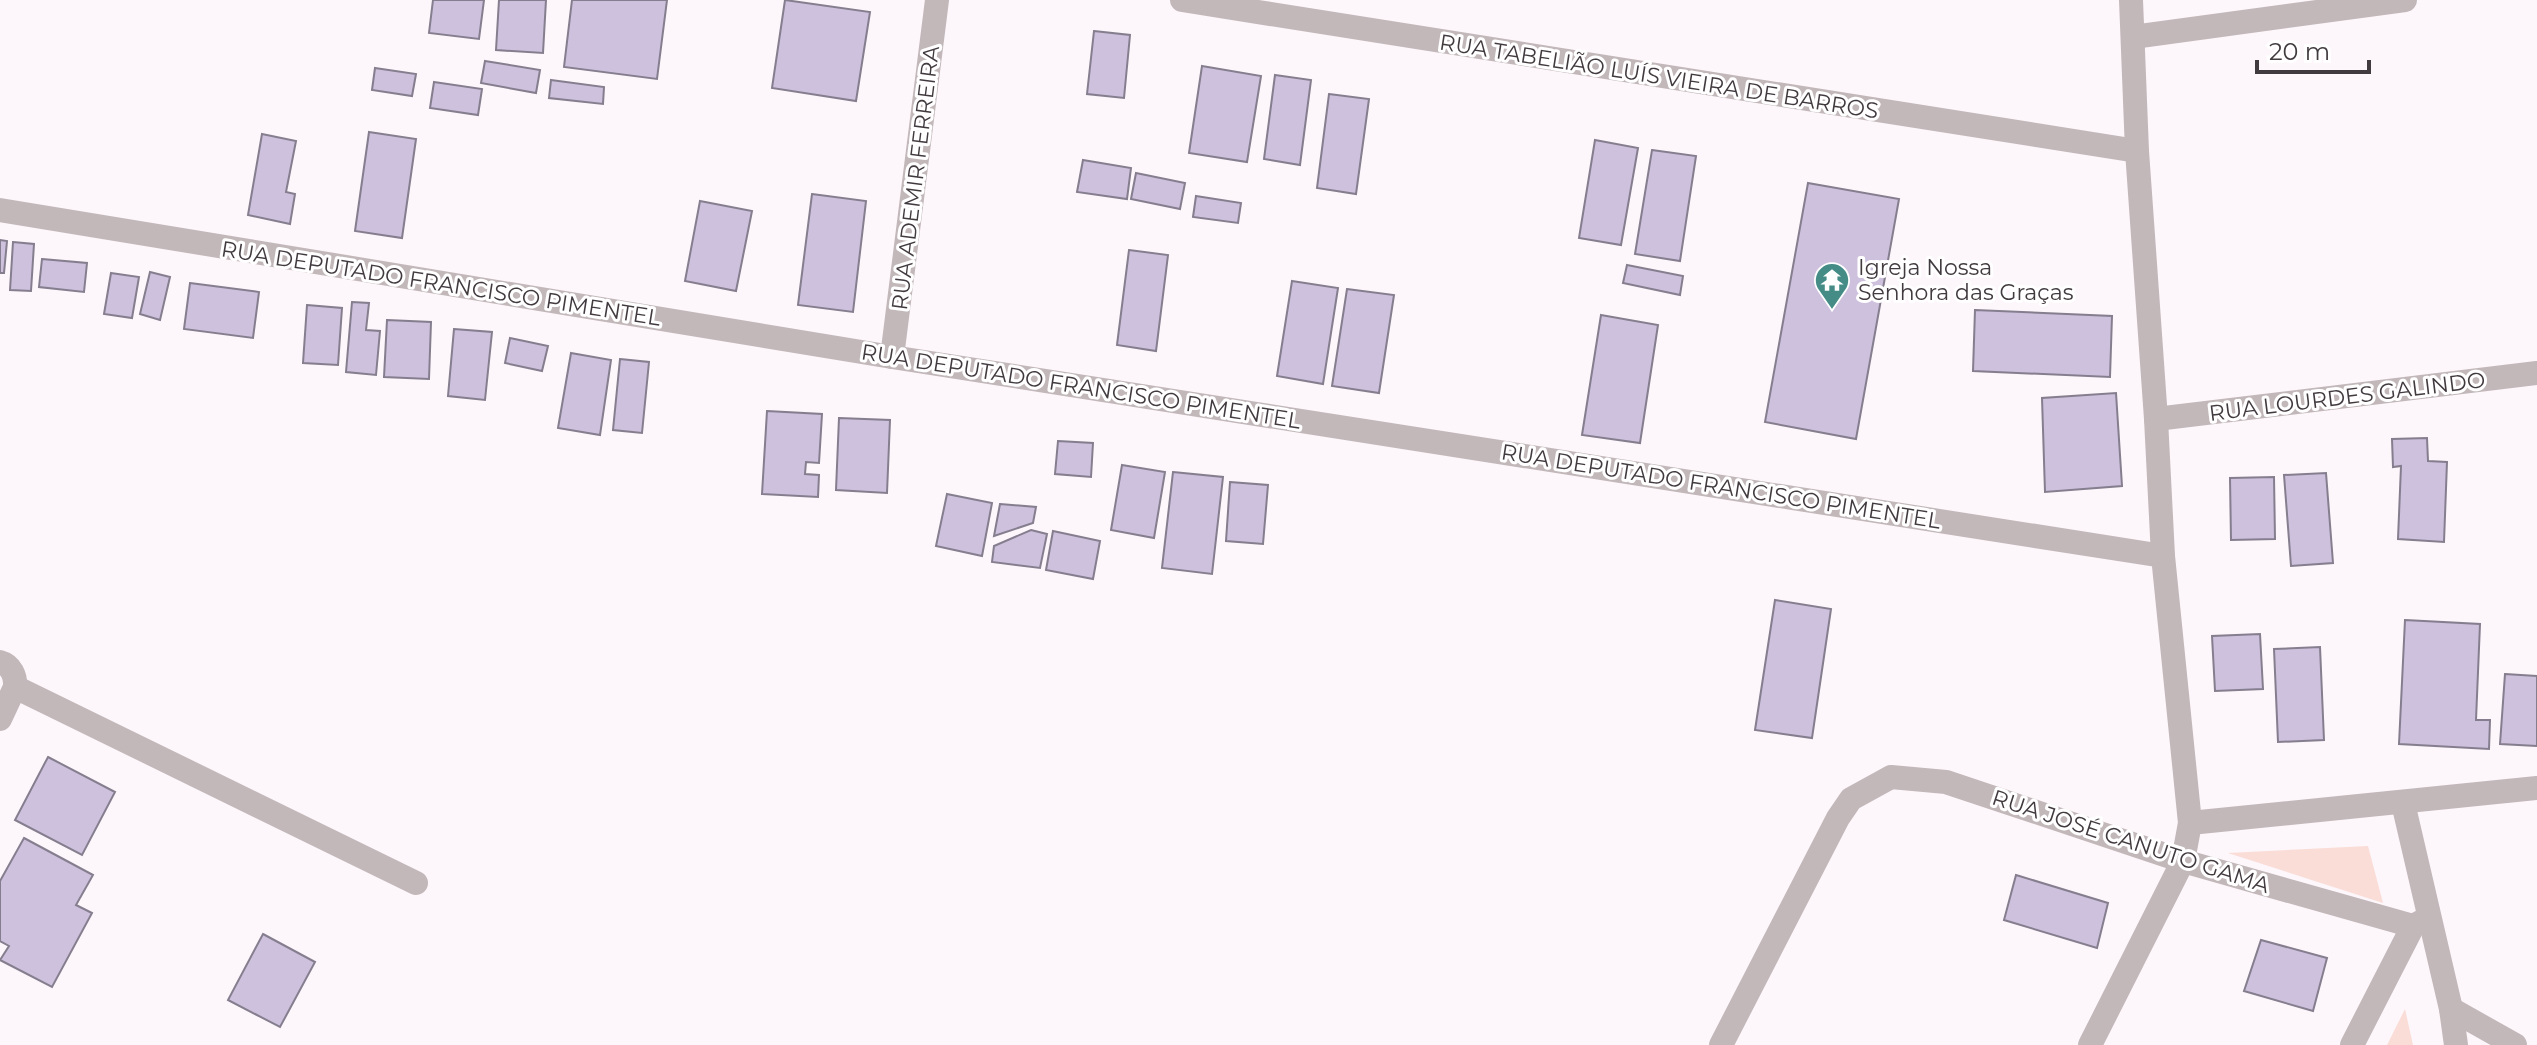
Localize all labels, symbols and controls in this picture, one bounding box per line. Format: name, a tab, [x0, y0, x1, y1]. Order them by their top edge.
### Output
scale bar	[2257, 24, 2369, 74]
street label: RUA TABELIÃO LUÍS VIEIRA DE BARROS	[1437, 28, 1880, 125]
text: 20 m	[2269, 37, 2330, 66]
street label: RUA ADEMIR FERREIRA	[886, 44, 945, 312]
street label: RUA DEPUTADO FRANCISCO PIMENTEL	[219, 235, 663, 332]
place label: Igreja Nossa Senhora das Graças	[1858, 254, 2074, 306]
temple icon: Igreja Nossa Senhora das Graças	[1813, 261, 1851, 311]
street label: RUA DEPUTADO FRANCISCO PIMENTEL	[859, 338, 1303, 435]
street label: RUA LOURDES GALINDO	[2207, 366, 2487, 427]
street label: RUA DEPUTADO FRANCISCO PIMENTEL	[1499, 438, 1943, 535]
street label: RUA JOSÉ CANUTO GAMA	[1989, 784, 2273, 899]

